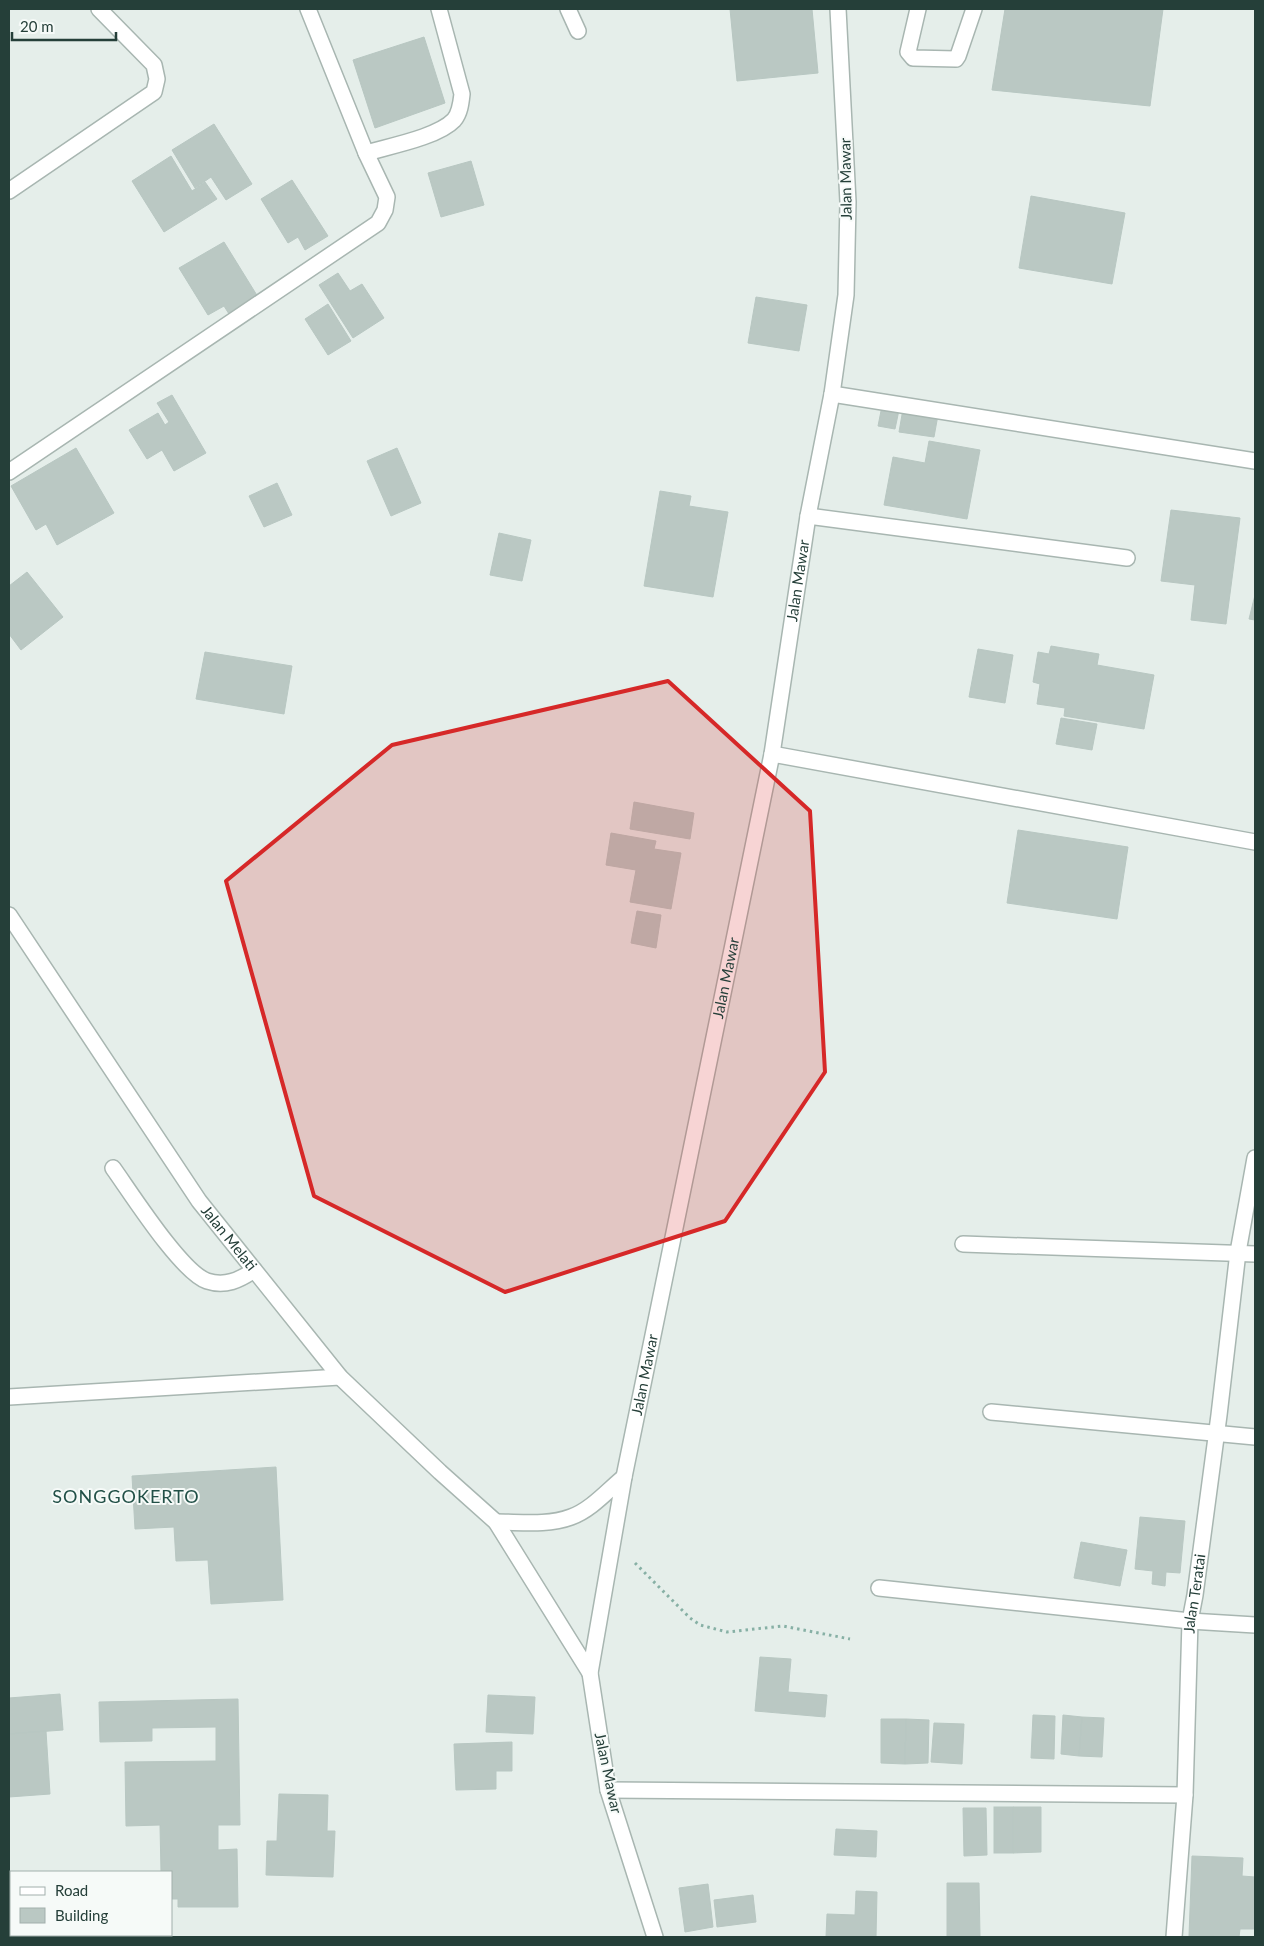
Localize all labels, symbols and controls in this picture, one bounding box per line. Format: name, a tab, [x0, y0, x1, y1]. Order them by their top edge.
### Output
scale bar	[12, 10, 116, 42]
text: 20 m	[20, 17, 54, 35]
street label: Jalan Mawar	[835, 137, 855, 220]
street label: Jalan Mawar	[782, 538, 812, 623]
street label: Jalan Mawar	[708, 935, 742, 1020]
street label: Jalan Melati	[198, 1201, 261, 1274]
street label: Jalan Mawar	[627, 1332, 661, 1417]
district label: SONGGOKERTO	[52, 1485, 200, 1507]
street label: Jalan Teratai	[1180, 1553, 1208, 1634]
street label: Jalan Mawar	[592, 1731, 626, 1815]
legend	[10, 1871, 172, 1936]
text: Road	[55, 1881, 88, 1899]
text: Building	[55, 1906, 108, 1924]

